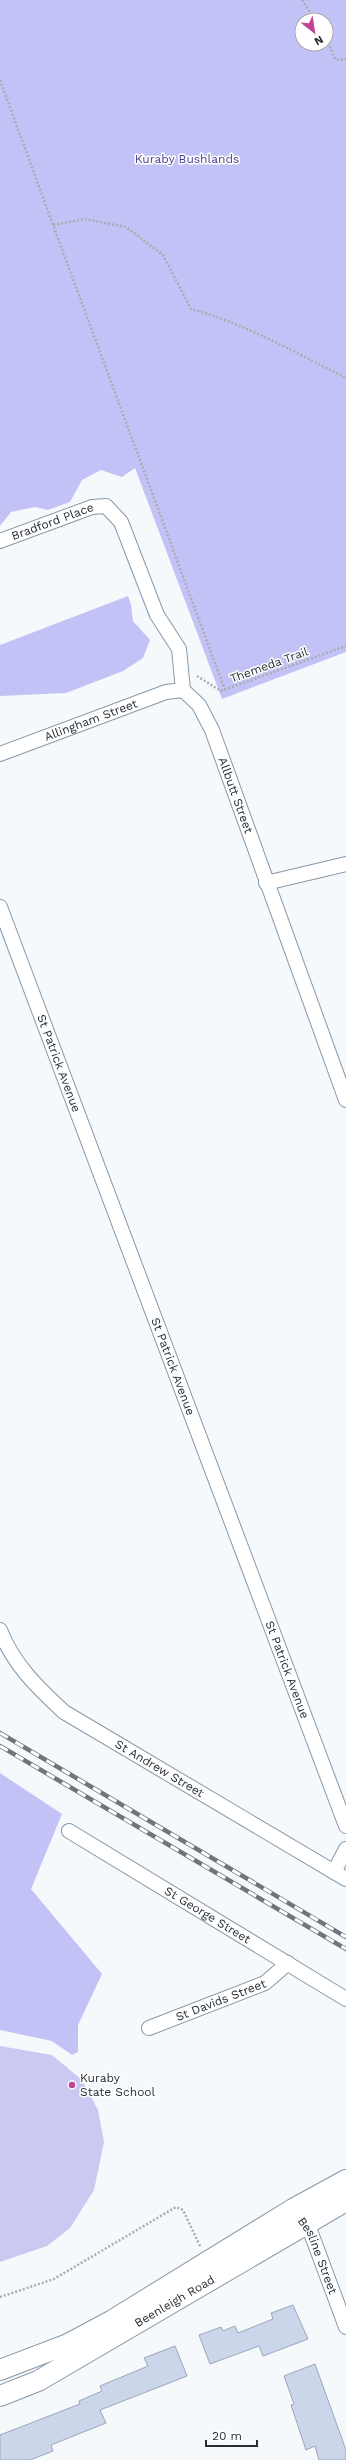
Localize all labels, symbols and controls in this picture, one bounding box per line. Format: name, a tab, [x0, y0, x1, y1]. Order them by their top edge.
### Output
north arrow	[294, 12, 334, 52]
text: N	[312, 33, 326, 48]
park label: Kuraby Bushlands	[135, 152, 239, 166]
street label: Bradford Place	[10, 500, 96, 543]
street label: Themeda Trail	[228, 644, 310, 686]
street label: Allingham Street	[42, 696, 139, 744]
street label: Allbutt Street	[215, 755, 256, 835]
street label: St Patrick Avenue	[34, 1013, 84, 1114]
street label: St Patrick Avenue	[148, 1316, 198, 1417]
street label: St Patrick Avenue	[262, 1619, 312, 1721]
street label: St Andrew Street	[113, 1737, 206, 1800]
street label: St George Street	[162, 1884, 253, 1946]
street label: St Davids Street	[174, 1976, 268, 2024]
place label: Kuraby State School	[80, 2071, 156, 2099]
marker: Kuraby State School	[67, 2080, 77, 2090]
street label: Besline Street	[295, 2214, 340, 2296]
street label: Beenleigh Road	[132, 2272, 217, 2330]
scale bar	[206, 2422, 257, 2448]
text: 20 m	[212, 2429, 242, 2443]

